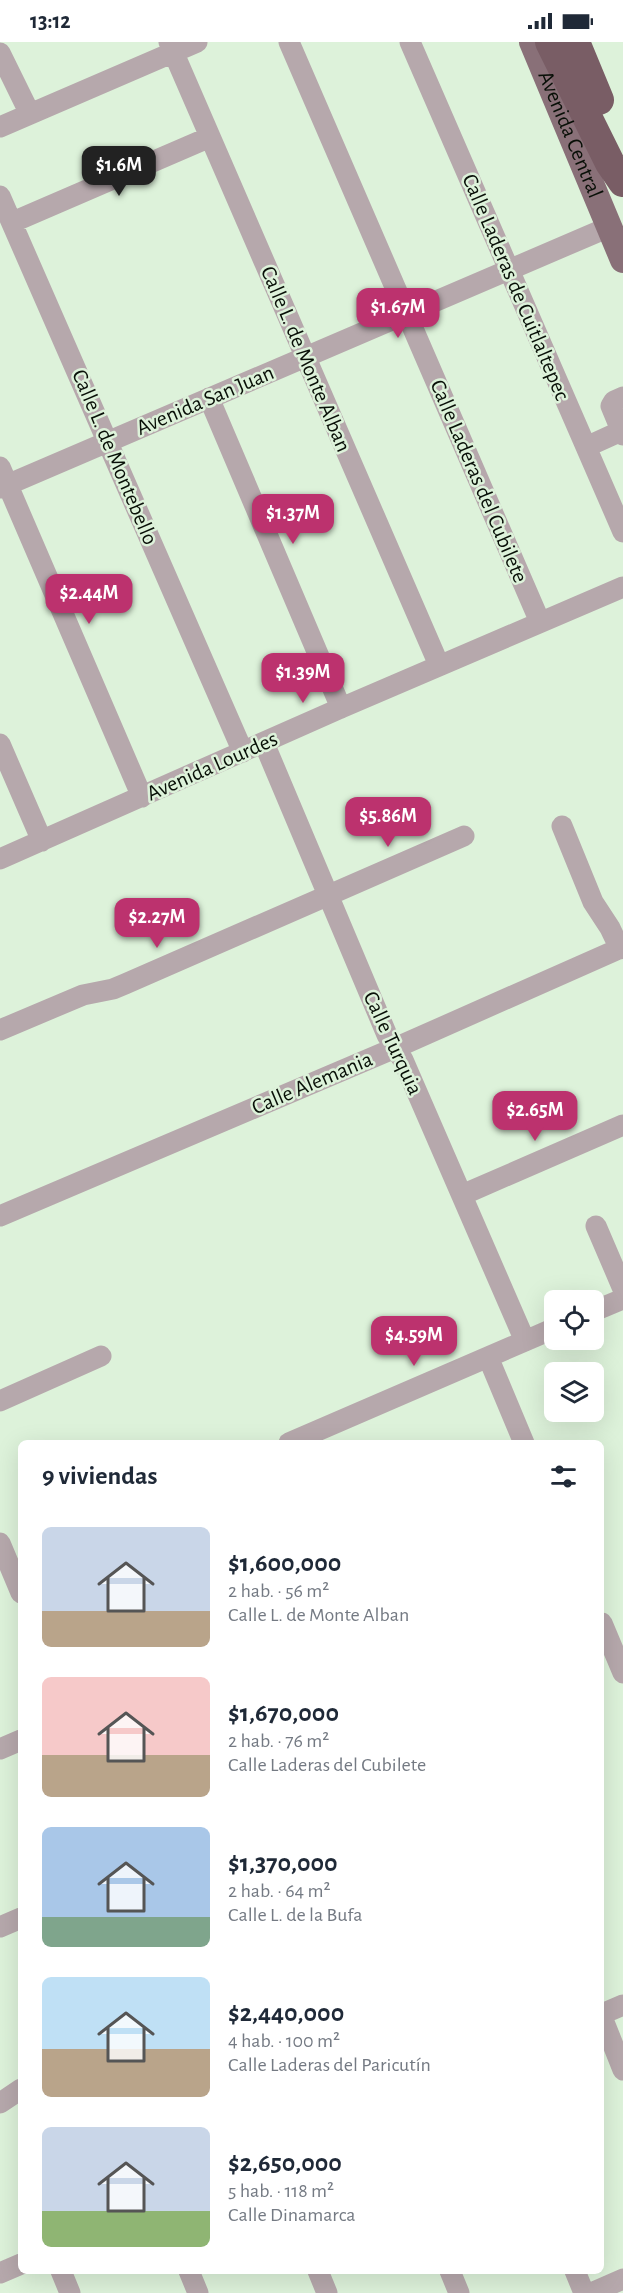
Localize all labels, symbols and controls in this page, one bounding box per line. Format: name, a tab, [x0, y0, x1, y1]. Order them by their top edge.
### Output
text: 13:12	[30, 10, 71, 32]
street label: Avenida Central	[534, 68, 607, 201]
pin: $1.6M	[77, 146, 161, 197]
text: $1.6M	[96, 155, 142, 175]
street label: Calle Laderas de Cuitlaltepec	[458, 171, 574, 404]
street label: Calle L. de Monte Alban	[257, 263, 355, 455]
pin: $1.67M	[349, 288, 447, 339]
text: $1.67M	[370, 297, 426, 317]
street label: Avenida San Juan	[133, 361, 277, 439]
street label: Calle L. de Montebello	[68, 366, 162, 548]
street label: Calle Laderas del Cubilete	[426, 376, 532, 586]
pin: $1.37M	[244, 494, 342, 545]
text: $1.37M	[266, 503, 320, 523]
pin: $2.44M	[40, 574, 138, 625]
text: $2.44M	[59, 583, 119, 603]
pin: $1.39M	[254, 653, 352, 704]
text: $1.39M	[276, 662, 331, 682]
street label: Avenida Lourdes	[143, 727, 281, 805]
pin: $5.86M	[339, 797, 437, 848]
text: $5.86M	[359, 806, 417, 826]
pin: $2.27M	[108, 898, 206, 949]
text: $2.27M	[129, 907, 186, 927]
street label: Calle Turquia	[359, 988, 427, 1098]
street label: Calle Alemania	[248, 1048, 376, 1118]
pin: $2.65M	[486, 1091, 584, 1142]
text: $2.65M	[506, 1100, 564, 1120]
map controls	[544, 1290, 604, 1422]
button: locate	[544, 1290, 604, 1350]
pin: $4.59M	[365, 1316, 463, 1367]
text: $4.59M	[385, 1325, 443, 1345]
button: layers	[544, 1362, 604, 1422]
icon: filters	[547, 1460, 580, 1493]
text: 9 viviendas	[42, 1463, 157, 1489]
text: $1,600,000	[228, 1550, 341, 1576]
icon: home	[90, 1551, 162, 1623]
text: 2 hab. · 56 m²	[228, 1581, 329, 1601]
text: Calle L. de Monte Alban	[228, 1605, 409, 1625]
text: $1,670,000	[228, 1700, 339, 1726]
icon: home	[90, 1701, 162, 1773]
text: 2 hab. · 76 m²	[228, 1731, 329, 1751]
text: Calle Laderas del Cubilete	[228, 1755, 426, 1775]
text: $1,370,000	[228, 1850, 338, 1876]
icon: home	[90, 1851, 162, 1923]
text: 2 hab. · 64 m²	[228, 1881, 330, 1901]
text: Calle L. de la Bufa	[228, 1905, 362, 1925]
text: $2,440,000	[228, 2000, 344, 2026]
icon: home	[90, 2001, 162, 2073]
text: 4 hab. · 100 m²	[228, 2031, 340, 2051]
text: Calle Laderas del Paricutín	[228, 2055, 431, 2075]
text: $2,650,000	[228, 2150, 342, 2176]
icon: home	[90, 2151, 162, 2223]
text: 5 hab. · 118 m²	[228, 2181, 334, 2201]
text: Calle Dinamarca	[228, 2205, 355, 2225]

